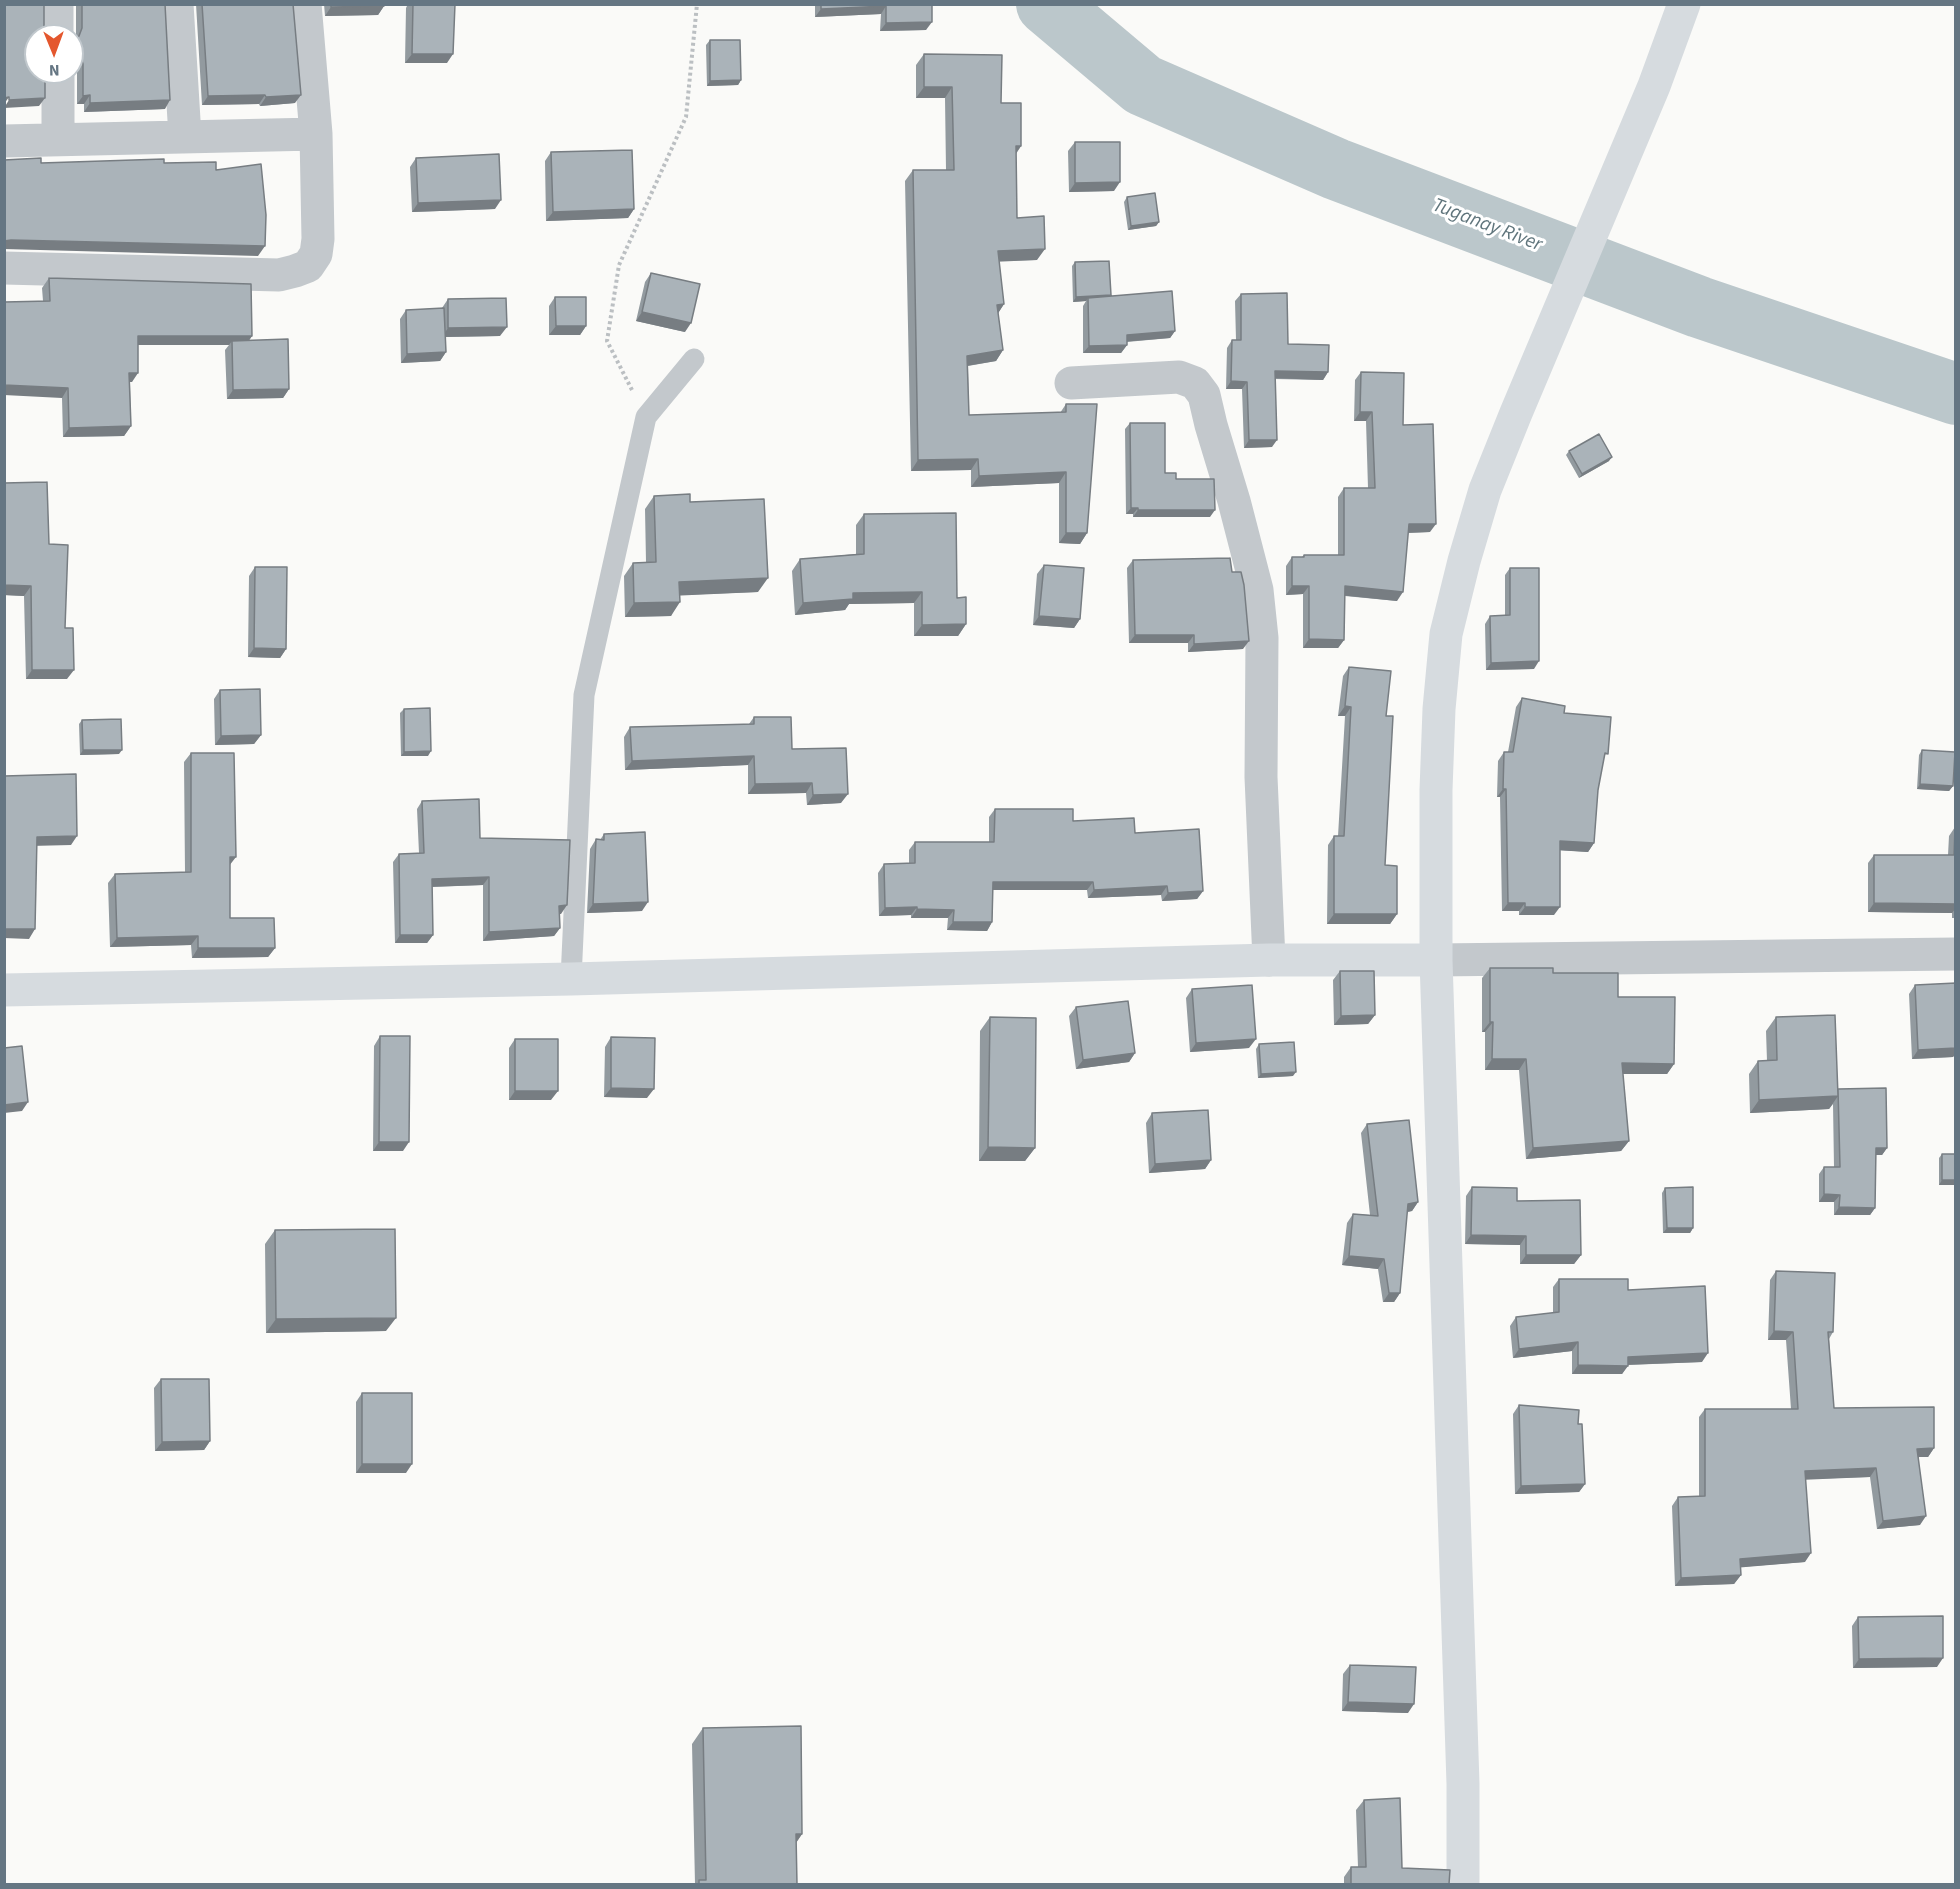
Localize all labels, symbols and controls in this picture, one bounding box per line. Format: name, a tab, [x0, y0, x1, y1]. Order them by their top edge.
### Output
north arrow	[24, 24, 84, 84]
text: N	[49, 59, 60, 81]
water label: Tuganay River	[1429, 194, 1545, 258]

